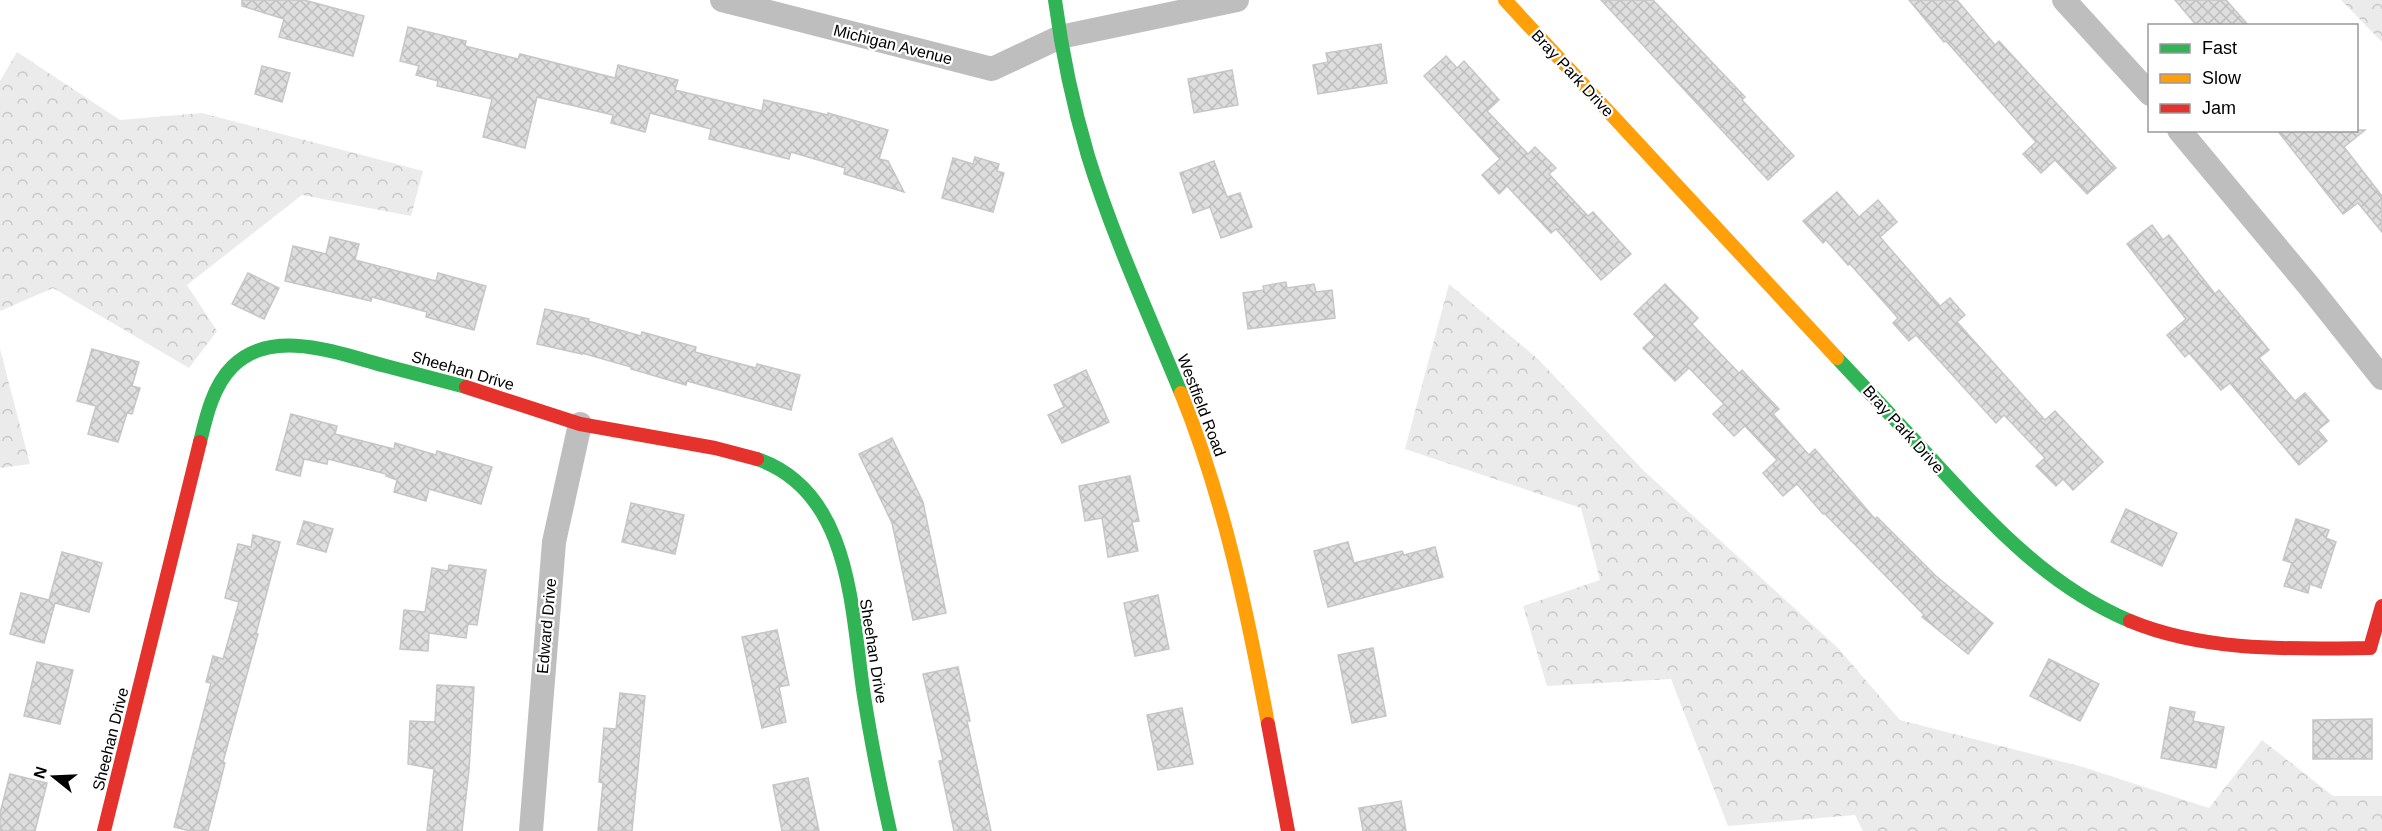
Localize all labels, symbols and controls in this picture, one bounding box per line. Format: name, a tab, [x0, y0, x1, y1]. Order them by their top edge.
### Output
street label: Michigan Avenue	[832, 22, 954, 67]
legend	[2148, 24, 2358, 132]
street label: Bray Park Drive	[1528, 27, 1617, 120]
text: Fast	[2202, 38, 2237, 58]
text: Slow	[2202, 68, 2242, 88]
text: Jam	[2202, 98, 2236, 118]
street label: Sheehan Drive	[410, 348, 516, 393]
street label: Westfield Road	[1174, 352, 1229, 459]
street label: Bray Park Drive	[1860, 382, 1947, 477]
street label: Edward Drive	[534, 577, 559, 675]
street label: Sheehan Drive	[857, 597, 890, 705]
street label: Sheehan Drive	[89, 686, 132, 793]
north arrow	[24, 747, 84, 807]
text: N	[30, 764, 50, 781]

